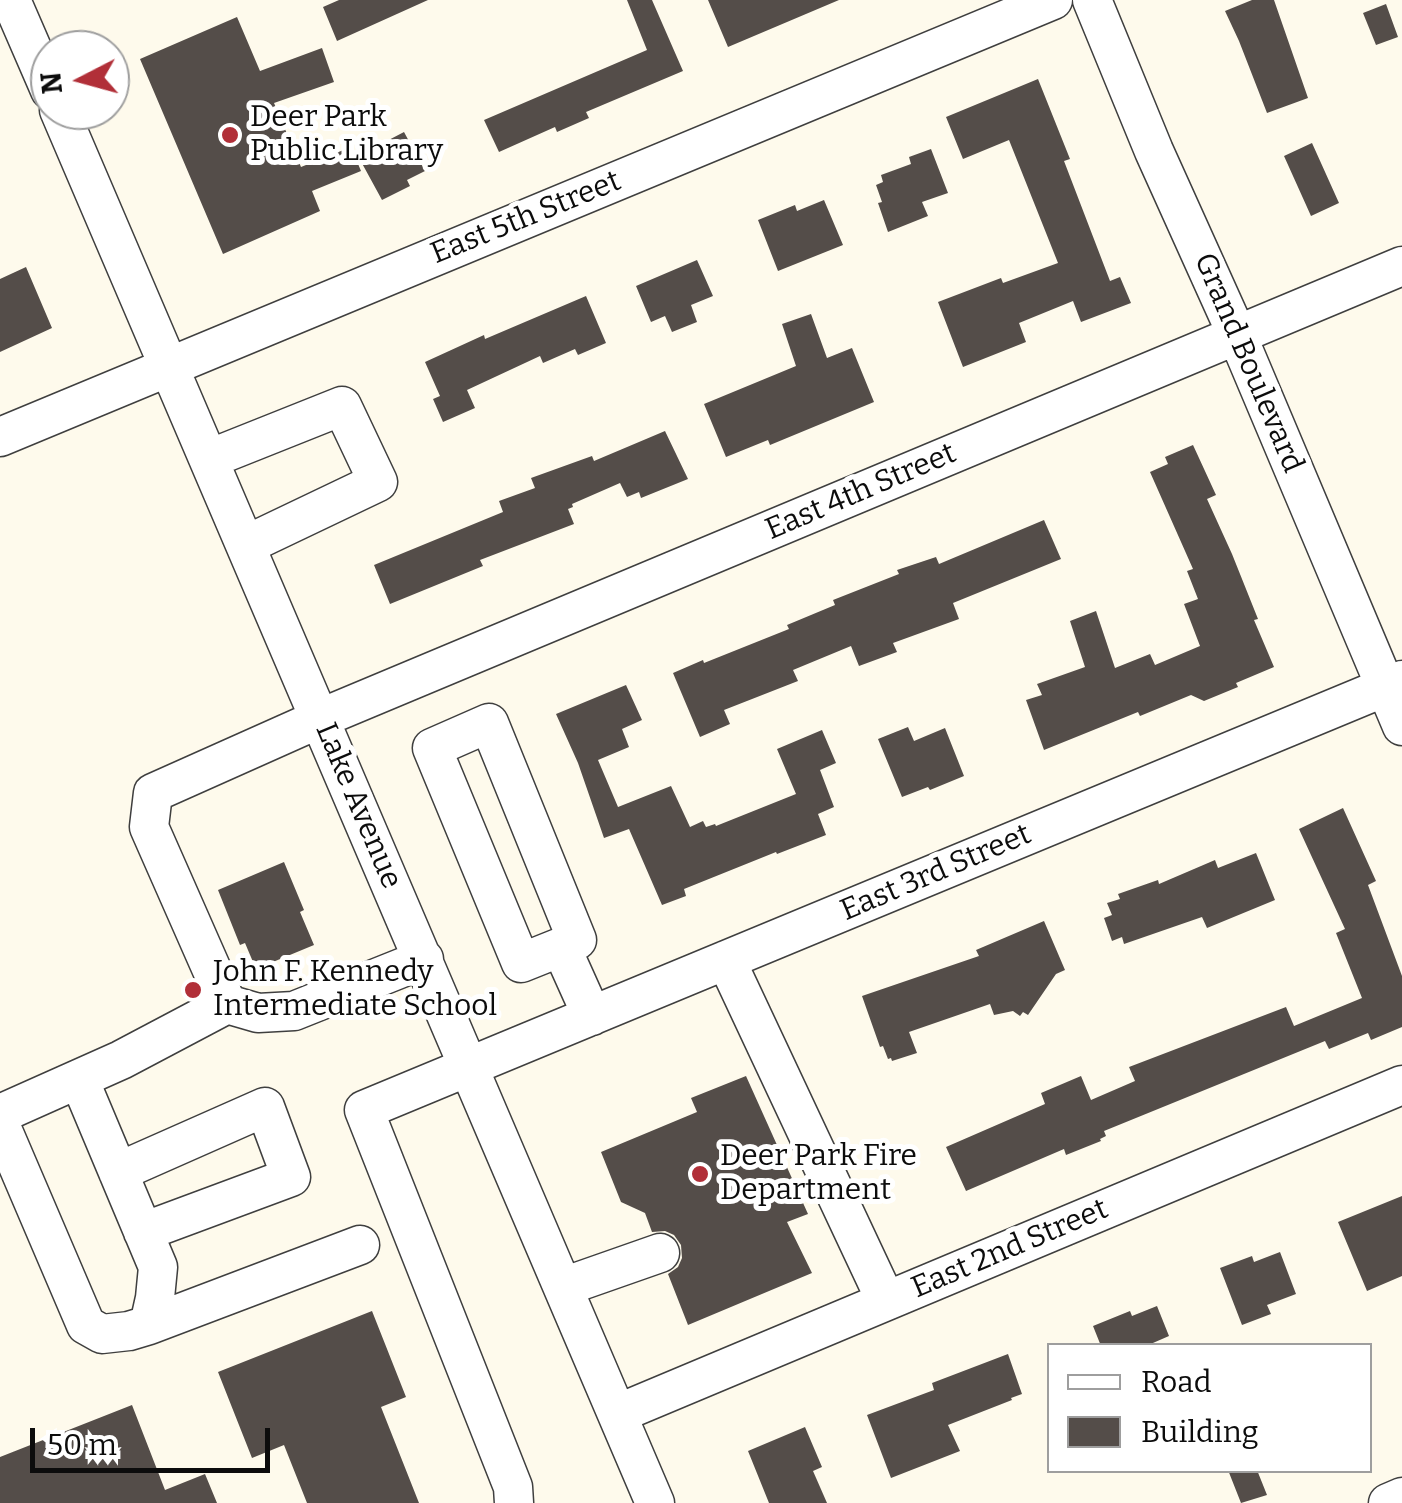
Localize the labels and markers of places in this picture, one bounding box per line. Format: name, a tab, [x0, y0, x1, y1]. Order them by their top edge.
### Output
place label: Deer Park Public Library	[250, 100, 443, 170]
marker: Deer Park Public Library	[219, 124, 241, 146]
place label: John F. Kennedy Intermediate School	[213, 955, 497, 1026]
marker: John F. Kennedy Intermediate School	[182, 979, 204, 1001]
place label: Deer Park Fire Department	[720, 1139, 917, 1210]
marker: Deer Park Fire Department	[689, 1163, 711, 1185]

